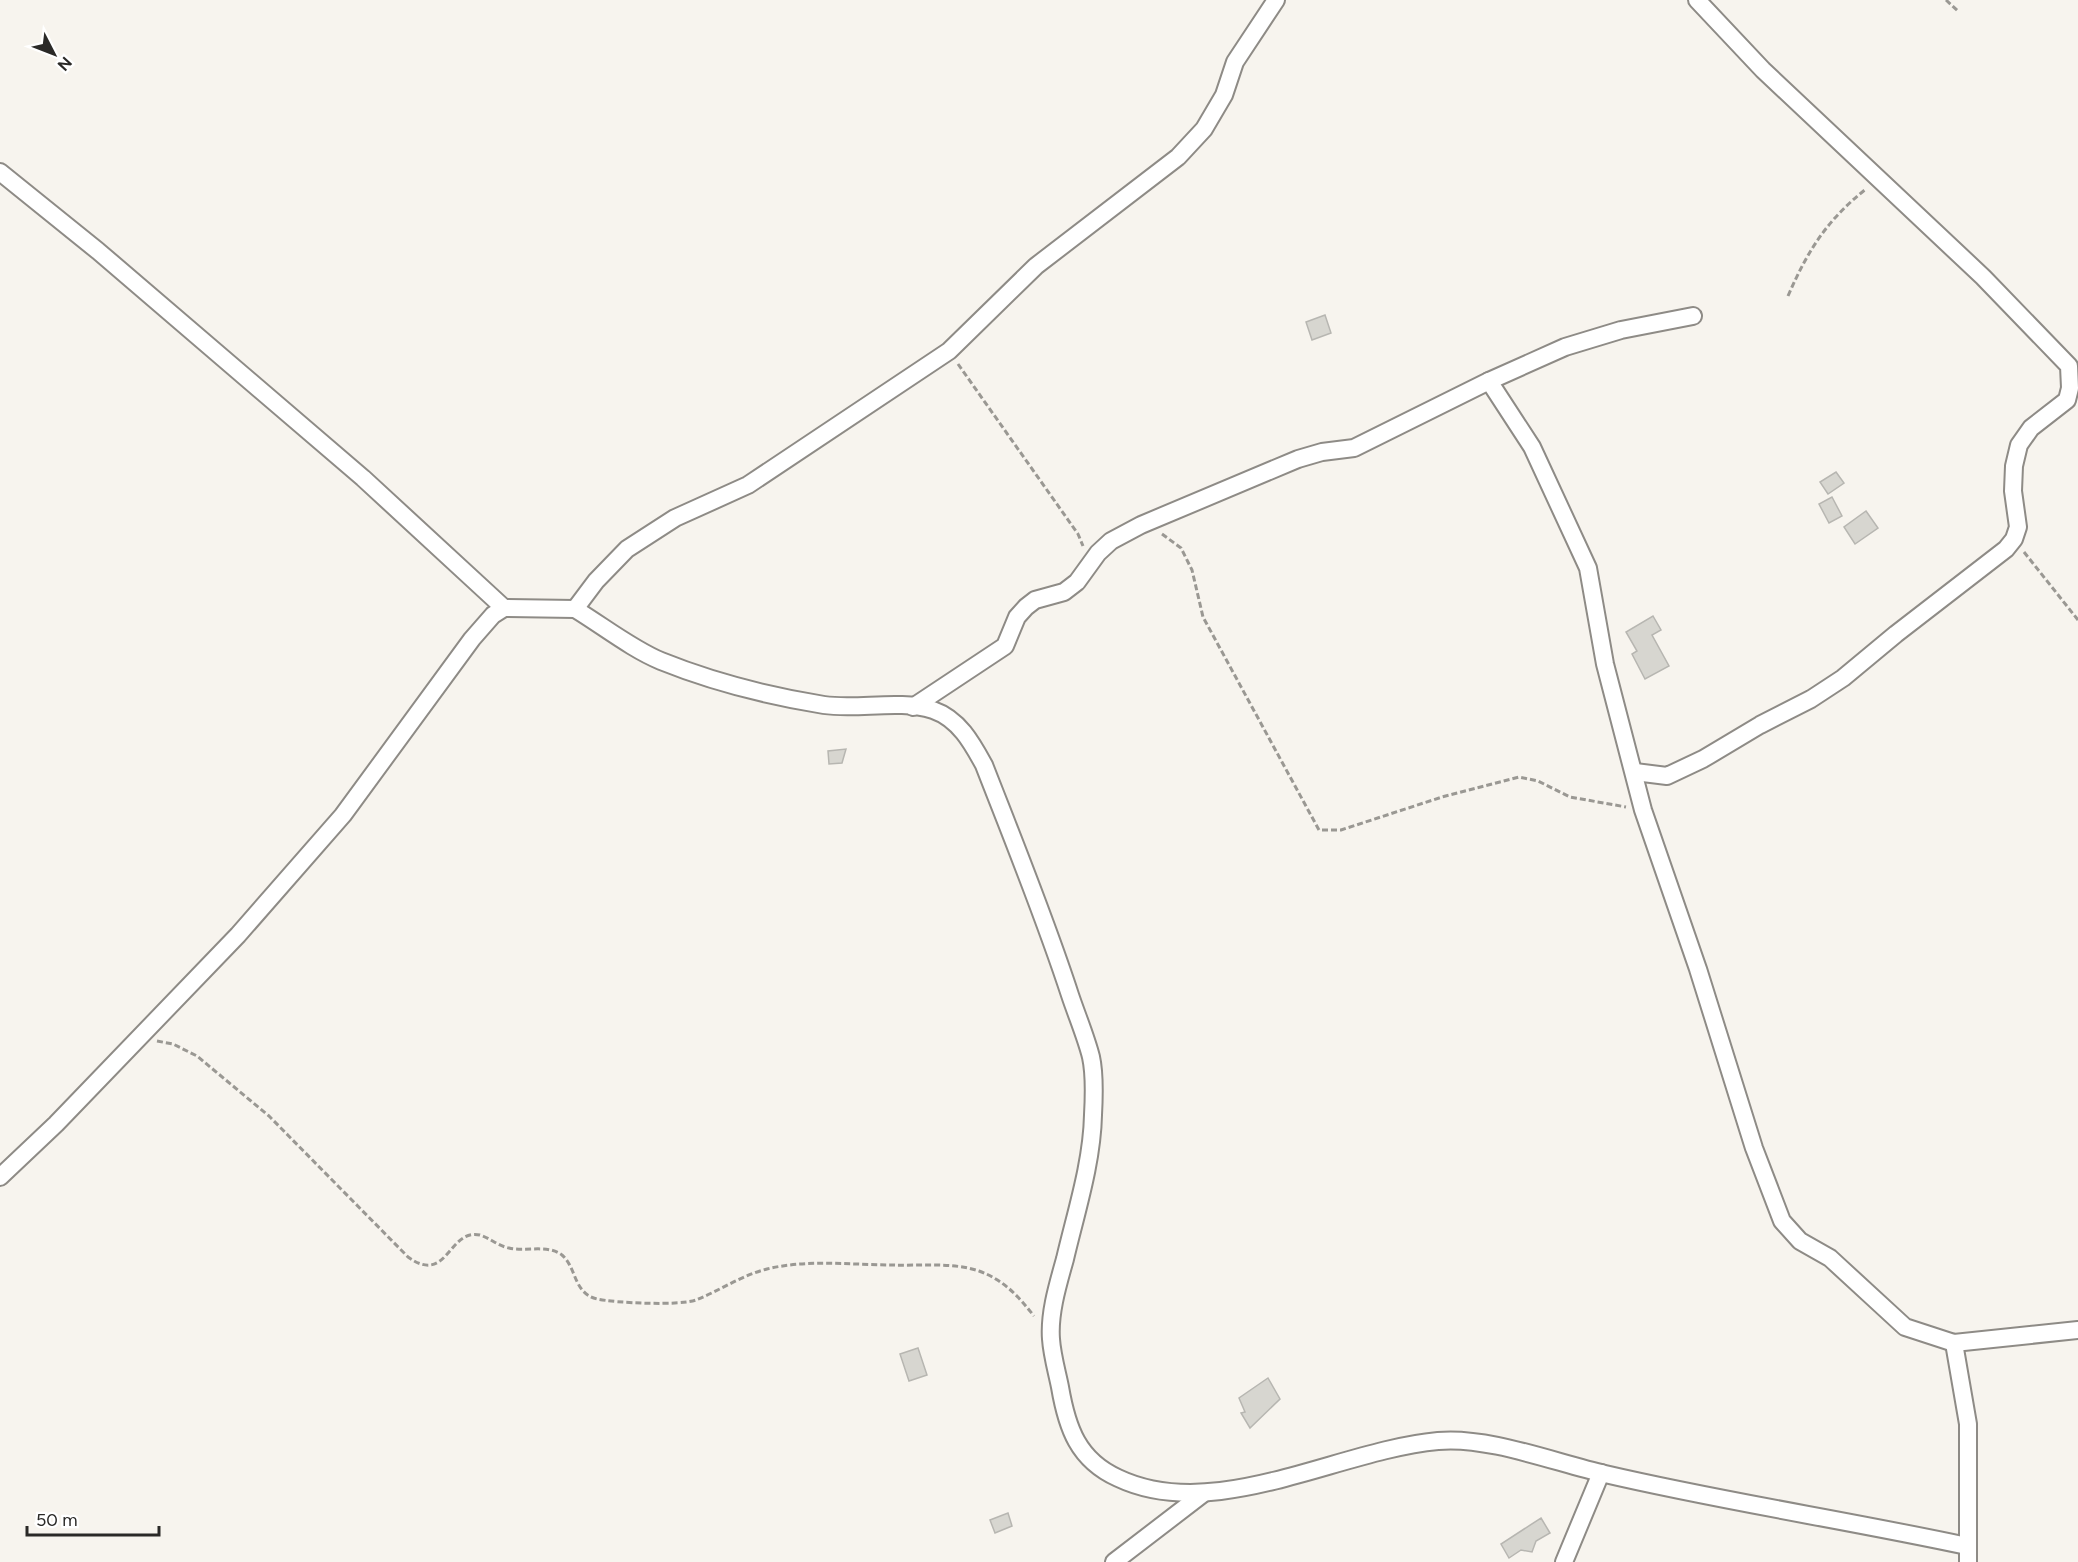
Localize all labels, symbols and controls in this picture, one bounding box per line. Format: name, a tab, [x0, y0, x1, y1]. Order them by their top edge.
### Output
north arrow	[24, 24, 84, 84]
text: N	[54, 53, 76, 75]
scale bar	[27, 1499, 159, 1537]
text: 50 m	[36, 1509, 78, 1531]

